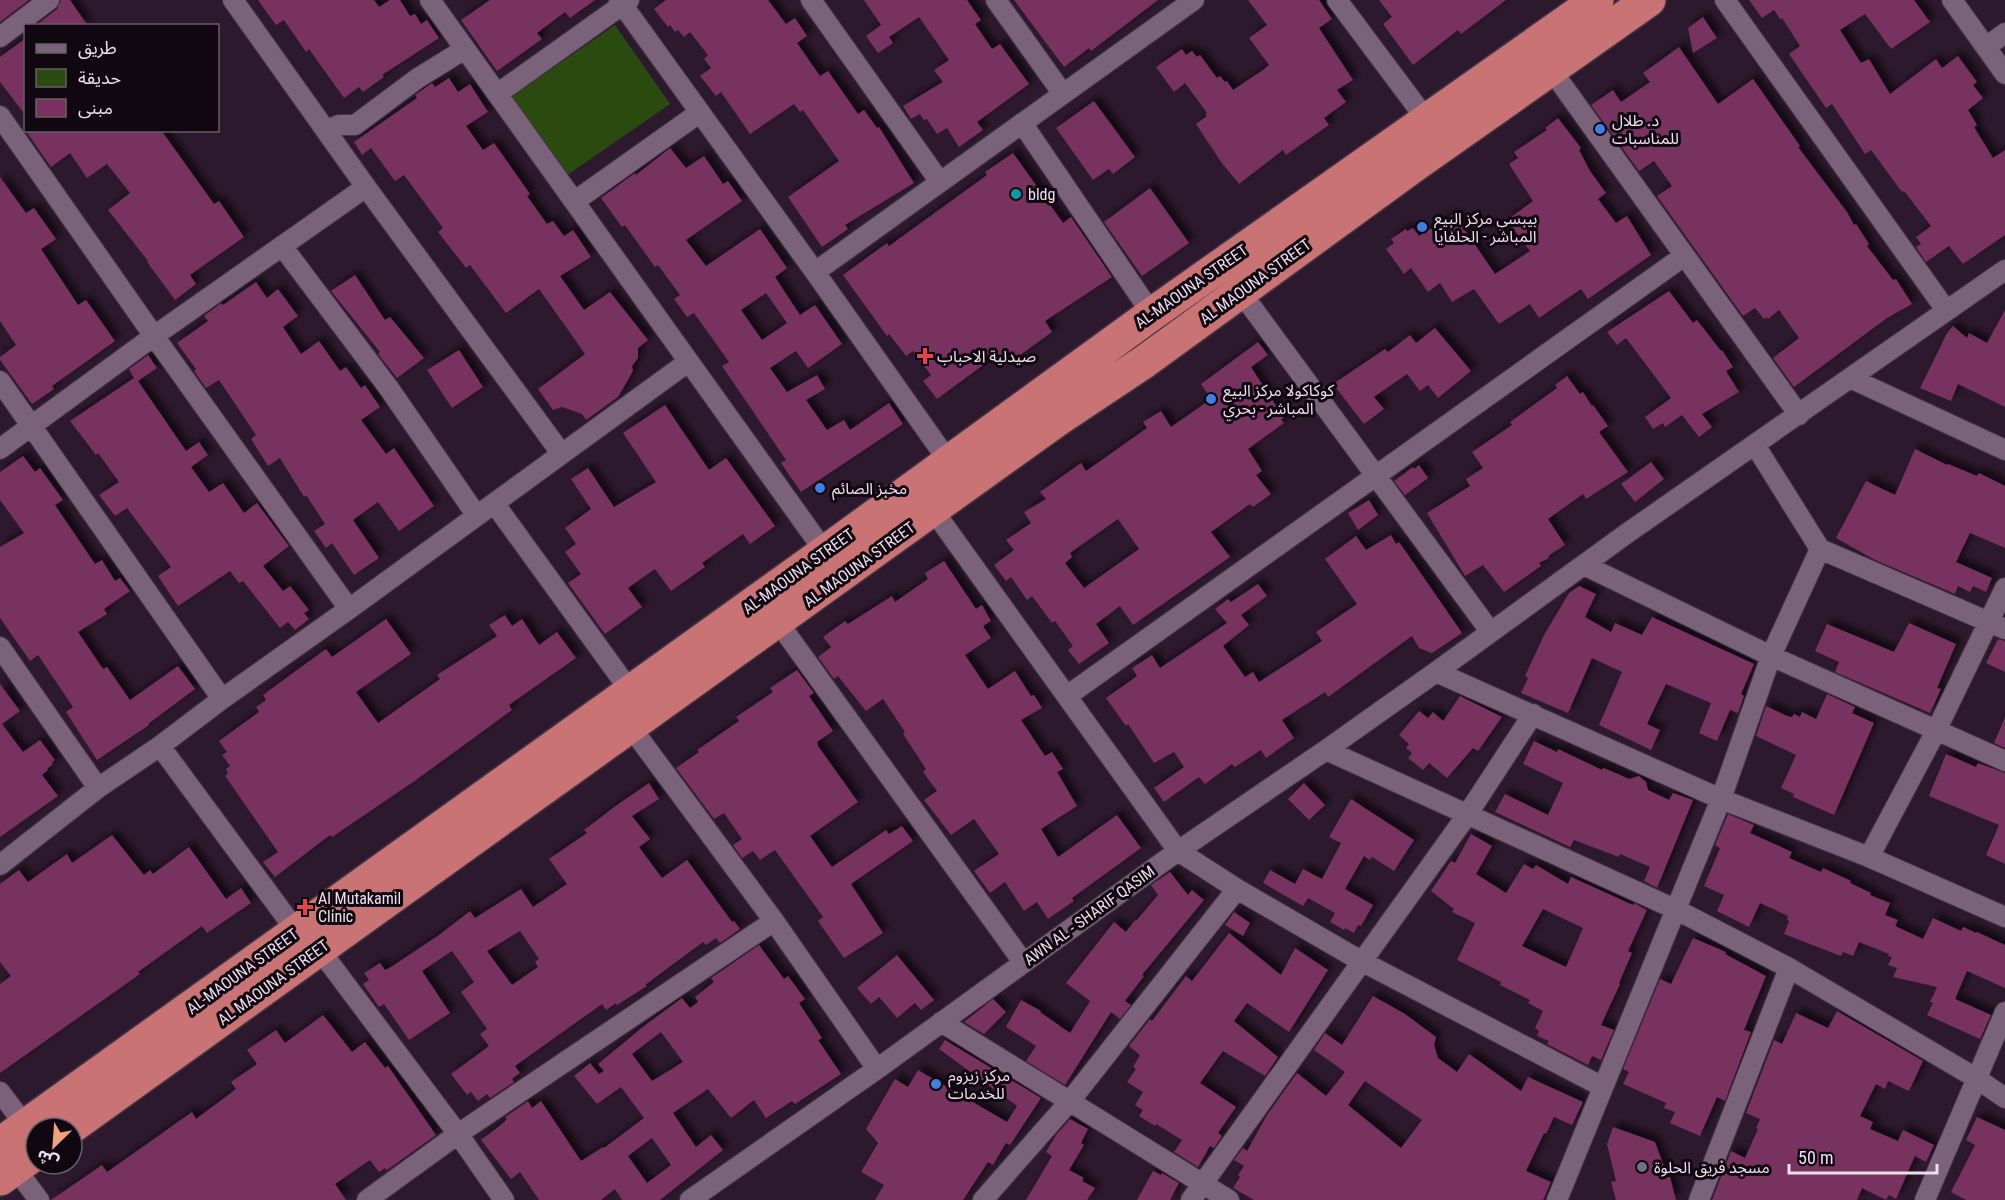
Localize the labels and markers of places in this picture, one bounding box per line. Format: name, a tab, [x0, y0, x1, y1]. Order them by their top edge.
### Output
place label: د. طلال للمناسبات	[1612, 111, 1679, 148]
marker: د. طلال للمناسبات	[1593, 122, 1607, 136]
place label: bldg	[1028, 185, 1055, 204]
marker: bldg	[1009, 187, 1023, 201]
place label: بيبسي مركز البيع المباشر - الحلفايا	[1434, 209, 1537, 246]
marker: بيبسي مركز البيع المباشر - الحلفايا	[1415, 220, 1429, 234]
place label: صيدلية الاحباب	[937, 347, 1036, 366]
marker: صيدلية الاحباب	[918, 349, 932, 363]
place label: كوكاكولا مركز البيع المباشر - بحري	[1223, 381, 1335, 421]
marker: كوكاكولا مركز البيع المباشر - بحري	[1204, 392, 1218, 406]
place label: مخبز الصائم	[832, 479, 907, 501]
marker: مخبز الصائم	[813, 481, 827, 495]
place label: Al Mutakamil Clinic	[318, 889, 401, 926]
marker: Al Mutakamil Clinic	[296, 898, 314, 916]
place label: مركز زيزوم للخدمات	[948, 1066, 1010, 1103]
marker: مركز زيزوم للخدمات	[929, 1077, 943, 1091]
place label: مسجد فريق الحلوة	[1654, 1158, 1770, 1178]
marker: مسجد فريق الحلوة	[1635, 1160, 1649, 1174]

